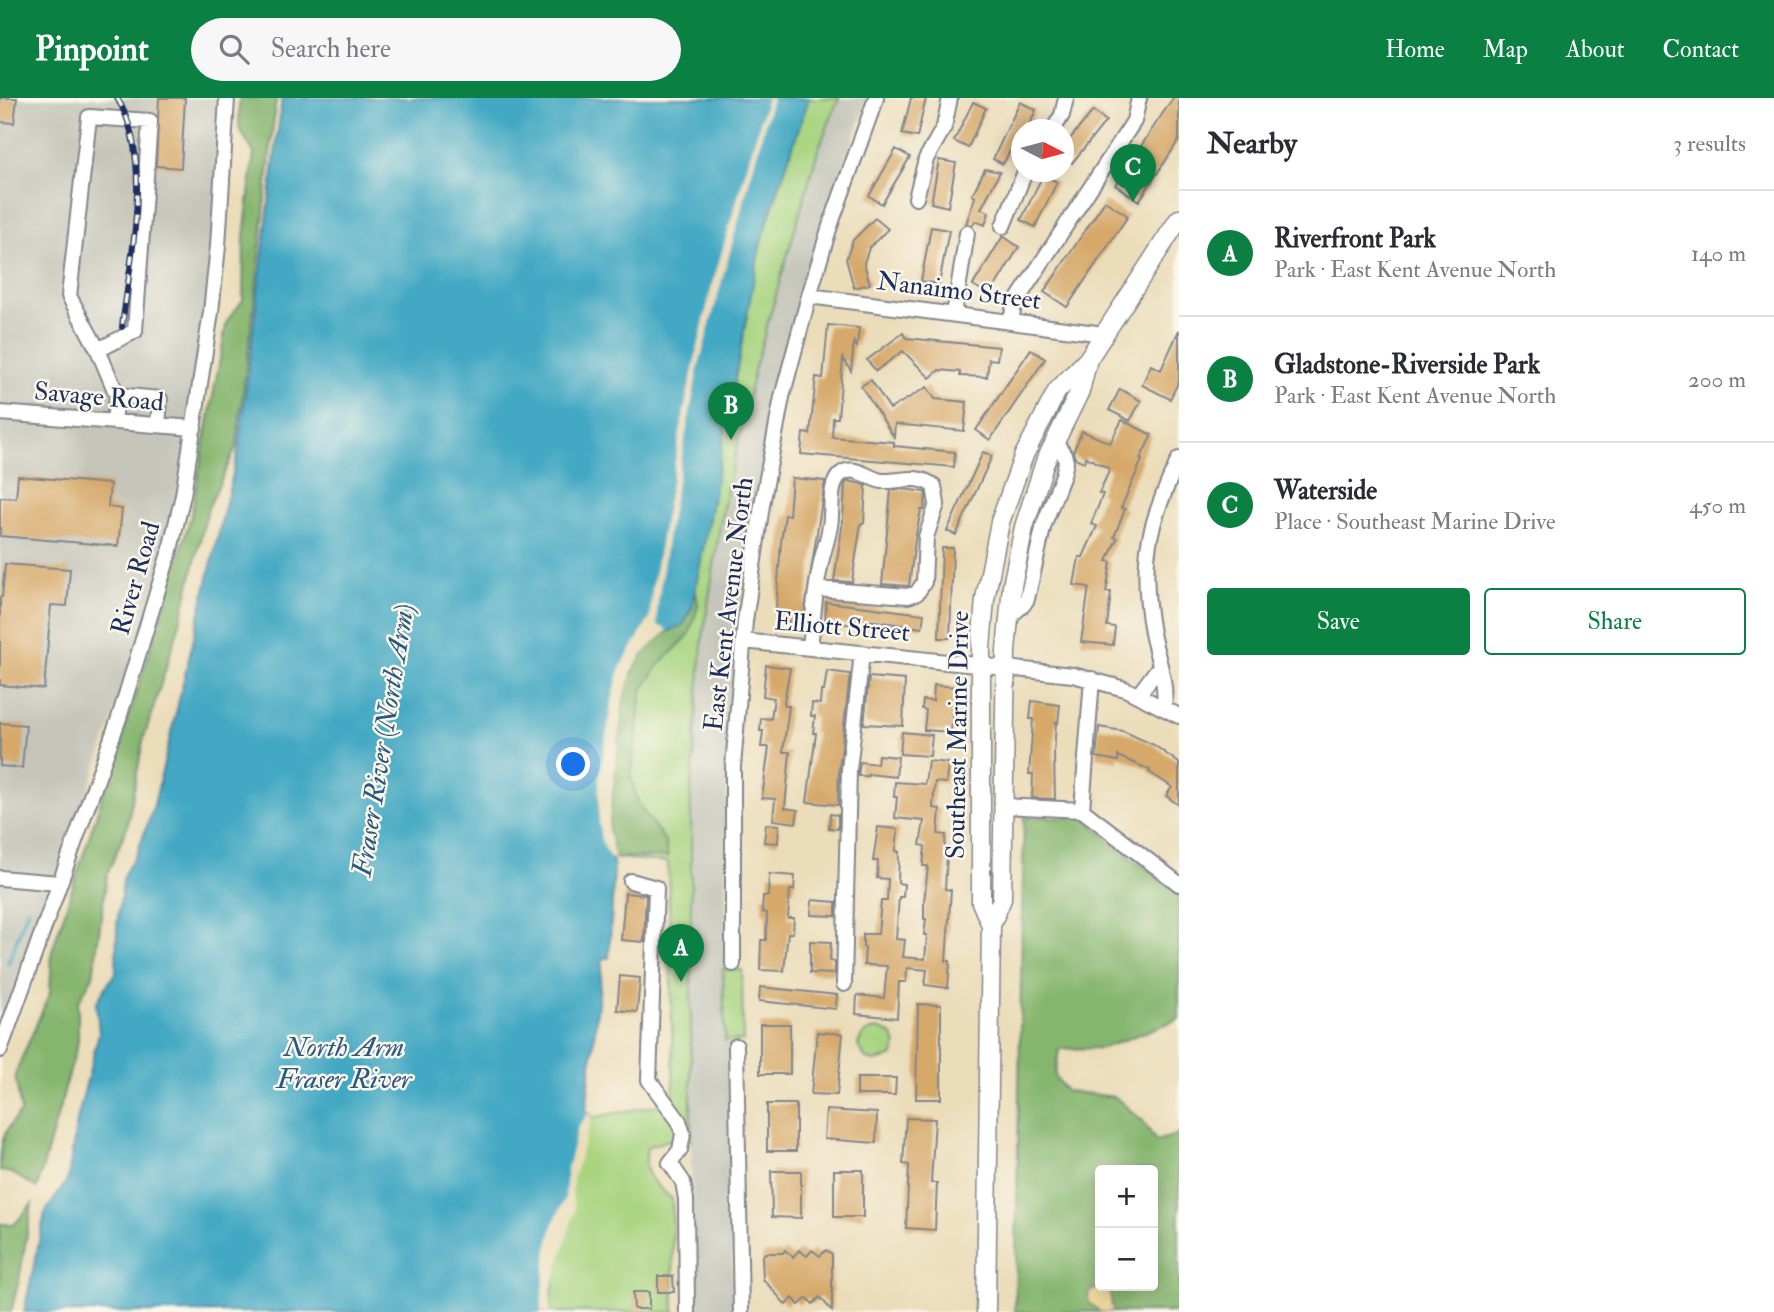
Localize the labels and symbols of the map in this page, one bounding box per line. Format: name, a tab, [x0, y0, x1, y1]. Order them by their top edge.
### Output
north arrow	[1011, 119, 1074, 182]
pin: C	[1110, 144, 1156, 202]
street label: Nanaimo Street	[875, 265, 1043, 317]
street label: Savage Road	[33, 375, 165, 419]
pin: B	[708, 382, 754, 440]
street label: East Kent Avenue North	[698, 475, 761, 733]
street label: River Road	[104, 518, 167, 639]
water label: Fraser River (North Arm)	[344, 602, 422, 881]
street label: Elliott Street	[773, 605, 911, 649]
street label: Southeast Marine Drive	[940, 610, 976, 859]
your location	[556, 747, 590, 781]
pin: A	[658, 924, 704, 982]
water label: North Arm Fraser River	[275, 1030, 413, 1097]

